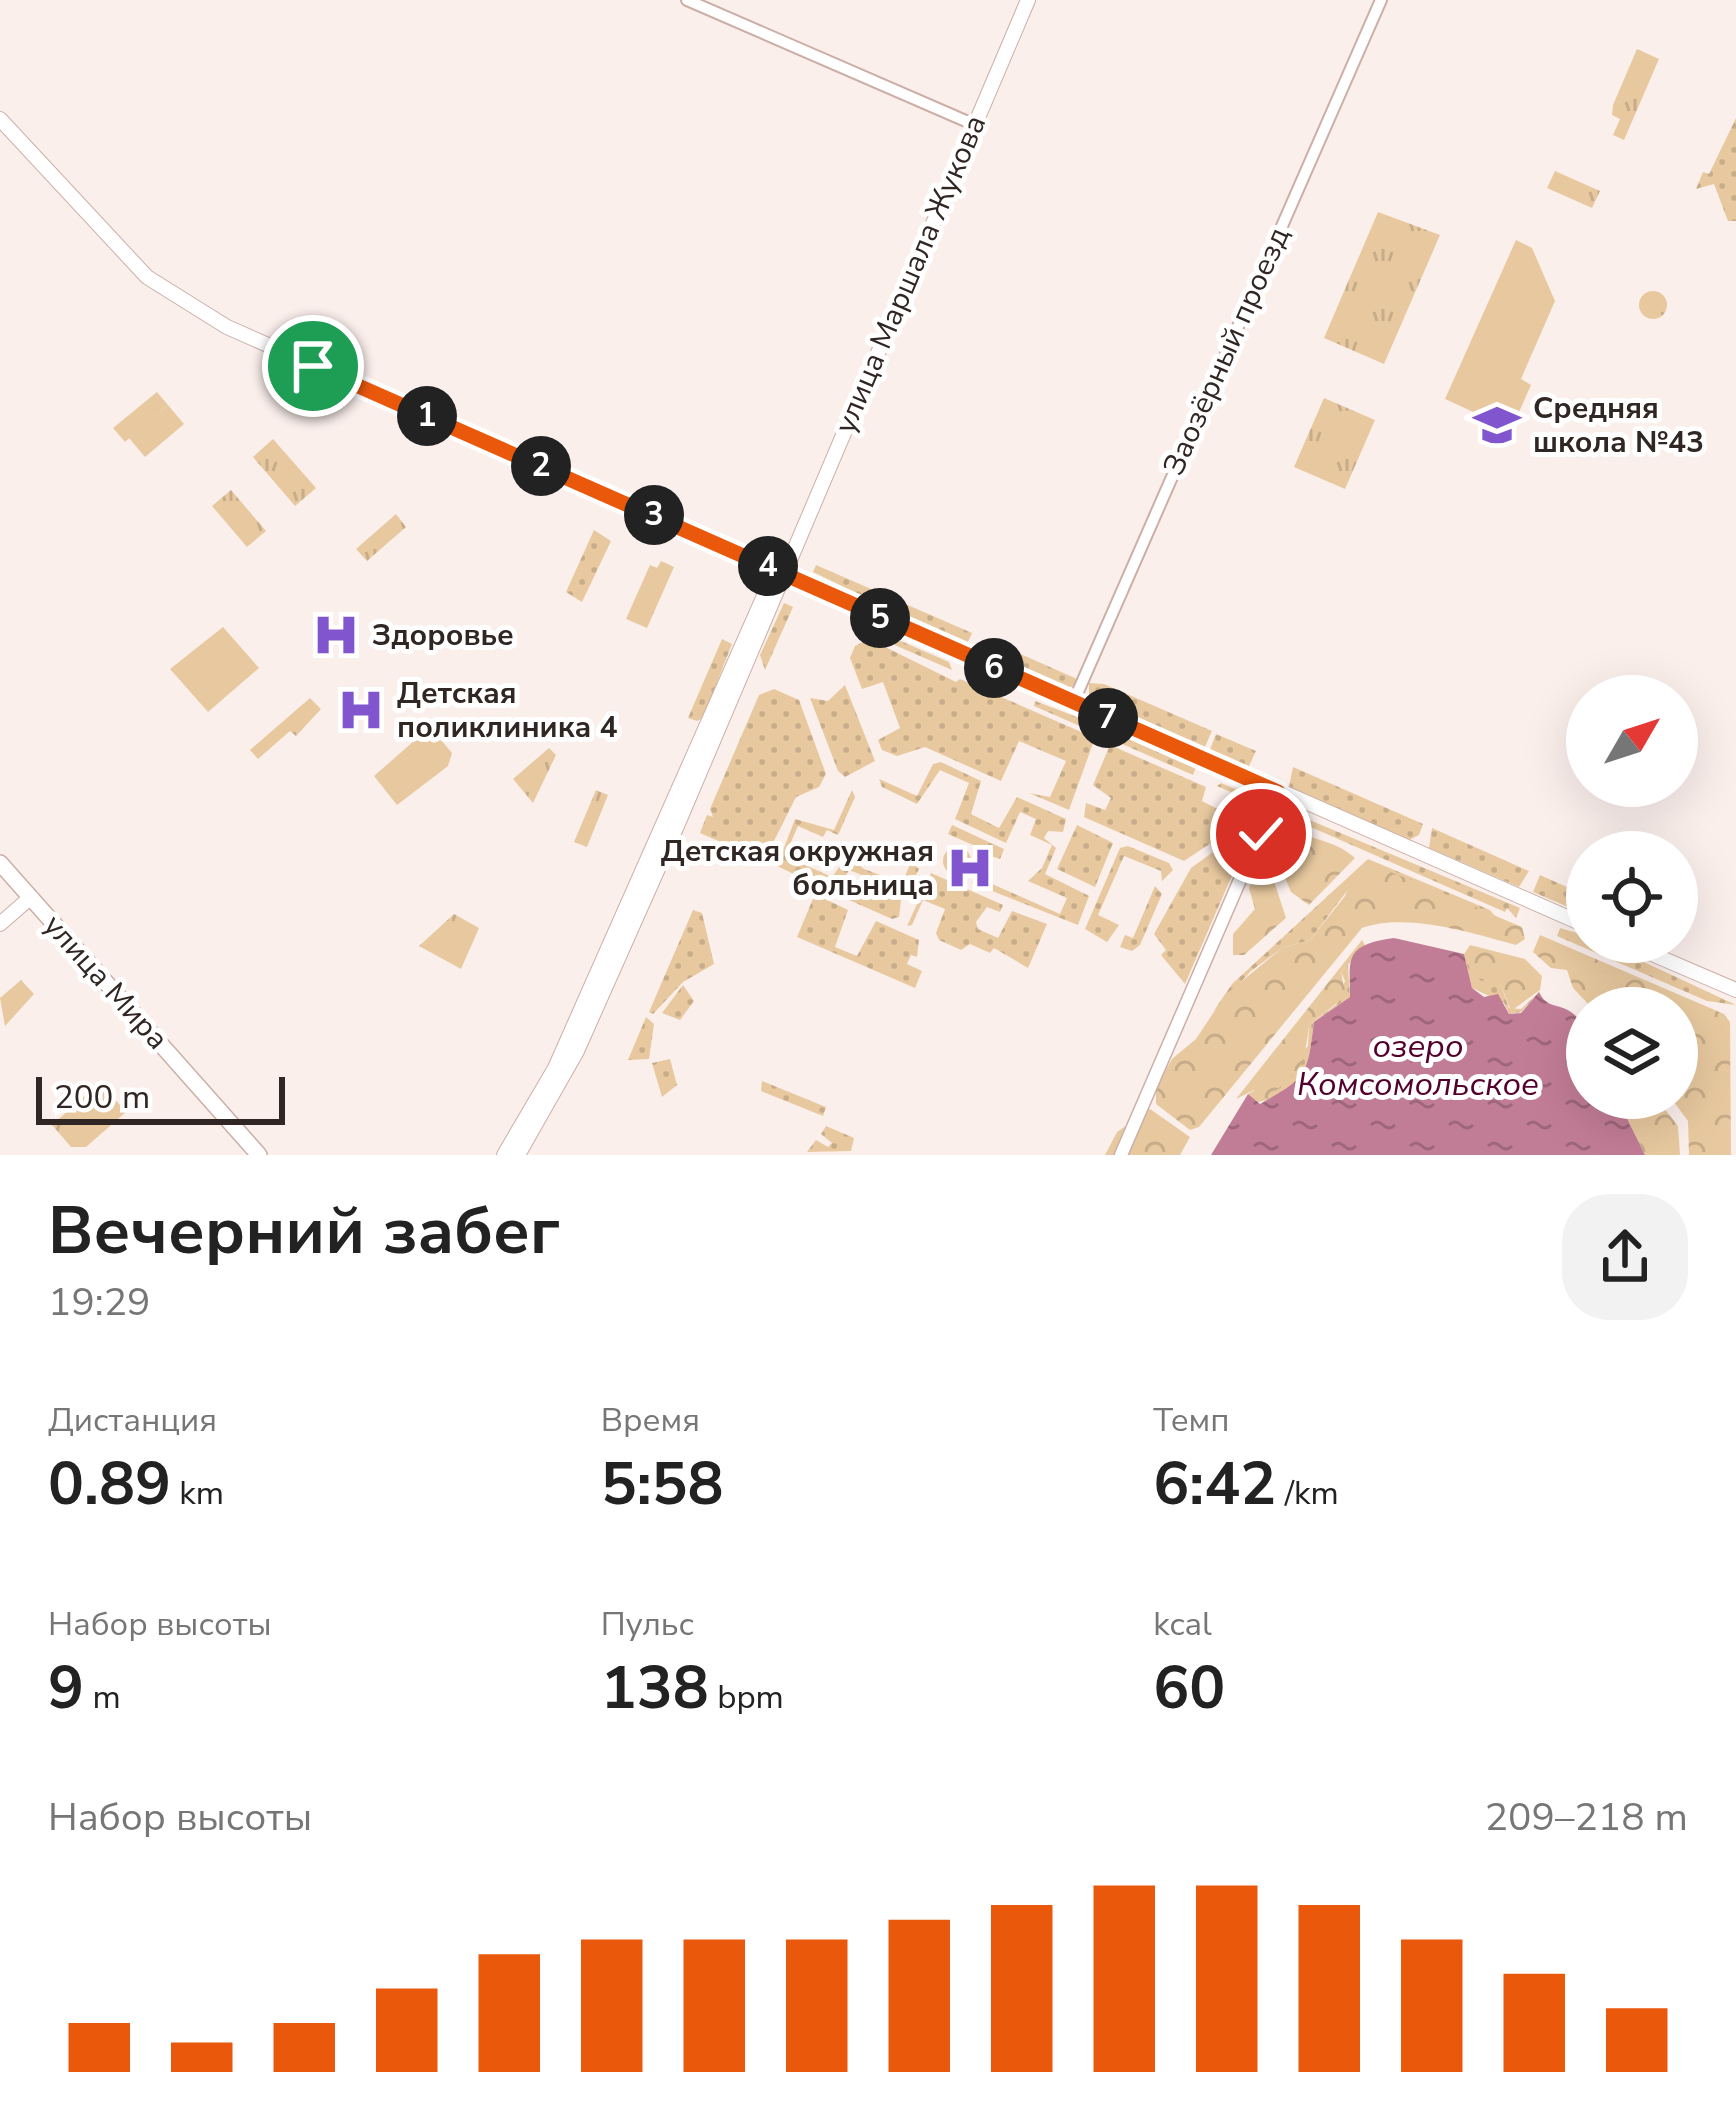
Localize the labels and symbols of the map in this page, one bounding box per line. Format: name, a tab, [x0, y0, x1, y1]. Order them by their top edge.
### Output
street label: улица Маршала Жукова	[825, 109, 996, 439]
street label: Заозёрный проезд	[1153, 221, 1300, 482]
pin	[262, 315, 364, 417]
pin: 1	[397, 386, 457, 446]
place label: Средняя школа №43	[1533, 388, 1704, 463]
school or university icon: Средняя школа №43	[1472, 400, 1522, 450]
pin: 2	[511, 436, 571, 496]
pin: 3	[624, 485, 684, 545]
pin: 4	[738, 536, 798, 596]
pin: 5	[850, 588, 910, 648]
hospital icon: Здоровье	[311, 610, 361, 660]
place label: Здоровье	[372, 615, 514, 656]
pin: 6	[964, 638, 1024, 698]
place label: Детская поликлиника 4	[397, 673, 617, 748]
north arrow	[1566, 675, 1698, 807]
hospital icon: Детская поликлиника 4	[336, 685, 386, 735]
pin: 7	[1078, 688, 1138, 748]
pin	[1210, 783, 1312, 885]
place label: Детская окружная больница	[661, 831, 934, 906]
hospital icon: Детская окружная больница	[945, 843, 995, 893]
street label: улица Мира	[34, 906, 177, 1059]
water label: озеро Комсомольское	[1297, 1024, 1539, 1107]
scale bar	[36, 1071, 285, 1124]

